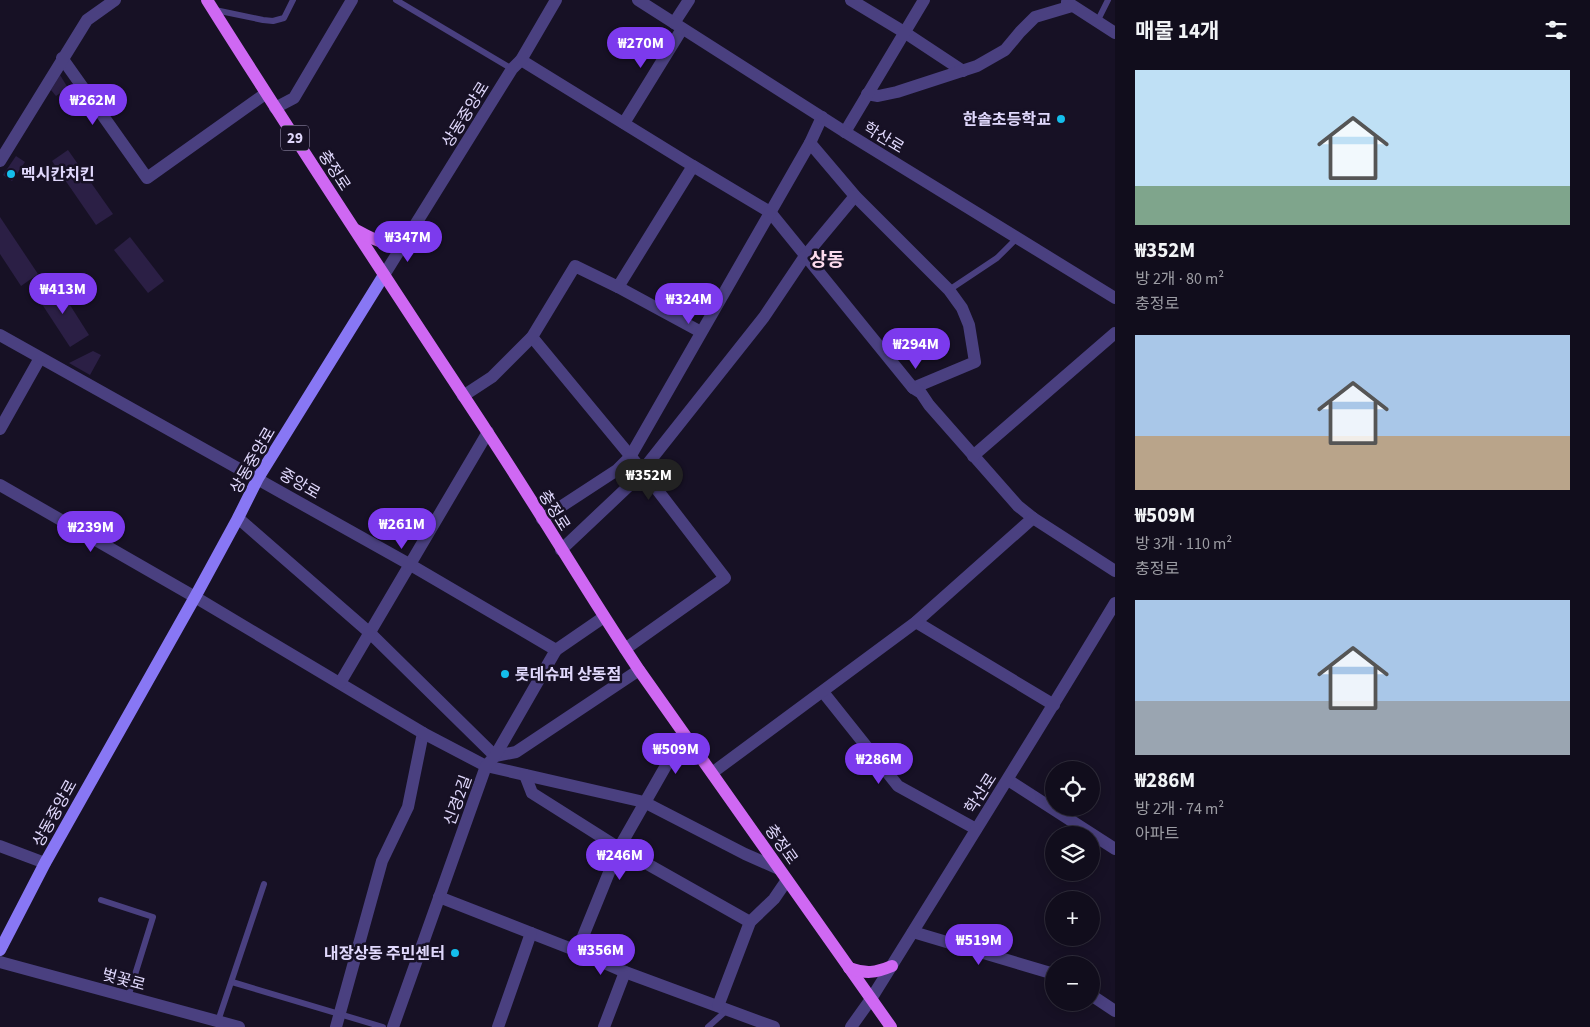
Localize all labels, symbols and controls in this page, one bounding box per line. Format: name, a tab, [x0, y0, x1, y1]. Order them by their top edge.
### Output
text: 매물 14개	[1135, 16, 1219, 46]
icon: filters	[1542, 16, 1570, 44]
pin: ₩270M	[606, 27, 676, 69]
text: ₩270M	[618, 32, 664, 54]
street label: 상동중앙로	[437, 77, 495, 152]
pin: ₩262M	[58, 84, 128, 126]
text: ₩262M	[70, 89, 116, 111]
icon: home	[1308, 103, 1398, 193]
place label: 한솔초등학교	[963, 109, 1051, 131]
marker: 한솔초등학교	[1055, 113, 1067, 125]
street label: 학산로	[859, 117, 908, 159]
road number: 29	[281, 126, 309, 150]
street label: 충정로	[313, 146, 356, 195]
place label: 멕시칸치킨	[21, 164, 95, 186]
marker: 멕시칸치킨	[5, 168, 17, 180]
pin: ₩347M	[373, 220, 443, 263]
text: ₩347M	[385, 226, 431, 248]
text: ₩352M	[1135, 235, 1195, 265]
district label: 상동	[810, 247, 844, 274]
text: 방 2개 · 80 m²	[1135, 268, 1224, 290]
pin: ₩413M	[28, 272, 98, 315]
text: ₩413M	[40, 278, 86, 300]
pin: ₩324M	[654, 282, 724, 325]
text: ₩324M	[666, 288, 712, 310]
text: 충정로	[1135, 293, 1179, 315]
pin: ₩294M	[881, 328, 951, 370]
text: ₩294M	[893, 333, 939, 355]
icon: home	[1308, 368, 1398, 458]
street label: 상동중앙로	[225, 423, 281, 498]
pin: ₩352M	[614, 458, 684, 501]
street label: 중앙로	[275, 463, 324, 505]
text: ₩352M	[626, 464, 672, 486]
street label: 충정로	[533, 486, 575, 535]
text: ₩509M	[1135, 500, 1195, 530]
pin: ₩261M	[367, 508, 437, 550]
pin: ₩239M	[56, 510, 126, 553]
text: ₩261M	[379, 513, 425, 535]
text: ₩239M	[68, 516, 114, 538]
text: 방 3개 · 110 m²	[1135, 533, 1232, 555]
text: 충정로	[1135, 558, 1179, 580]
icon: home	[1308, 633, 1398, 723]
place label: 롯데슈퍼 상동점	[515, 664, 621, 686]
marker: 롯데슈퍼 상동점	[499, 668, 511, 680]
pin: ₩509M	[641, 732, 711, 775]
text: ₩509M	[653, 738, 699, 760]
pin: ₩286M	[844, 742, 914, 785]
text: ₩286M	[856, 748, 902, 770]
map controls	[1045, 761, 1100, 1011]
button: locate	[1045, 761, 1100, 816]
text: ₩286M	[1135, 765, 1195, 795]
street label: 학산로	[960, 769, 1002, 818]
street label: 신경2길	[439, 772, 477, 829]
street label: 상동중앙로	[27, 776, 82, 851]
text: 방 2개 · 74 m²	[1135, 798, 1224, 820]
street label: 충정로	[760, 820, 803, 869]
text: 아파트	[1135, 823, 1179, 845]
button: layers	[1045, 826, 1100, 881]
pin: ₩246M	[585, 838, 655, 881]
text: ₩246M	[597, 844, 643, 866]
button: +	[1045, 891, 1100, 946]
pin: ₩519M	[944, 924, 1014, 966]
text: ₩519M	[956, 929, 1002, 951]
pin: ₩356M	[566, 934, 636, 976]
text: ₩356M	[578, 939, 624, 961]
place label: 내장상동 주민센터	[324, 943, 445, 965]
marker: 내장상동 주민센터	[449, 947, 461, 959]
button: −	[1045, 956, 1100, 1011]
street label: 벚꽃로	[100, 964, 148, 996]

